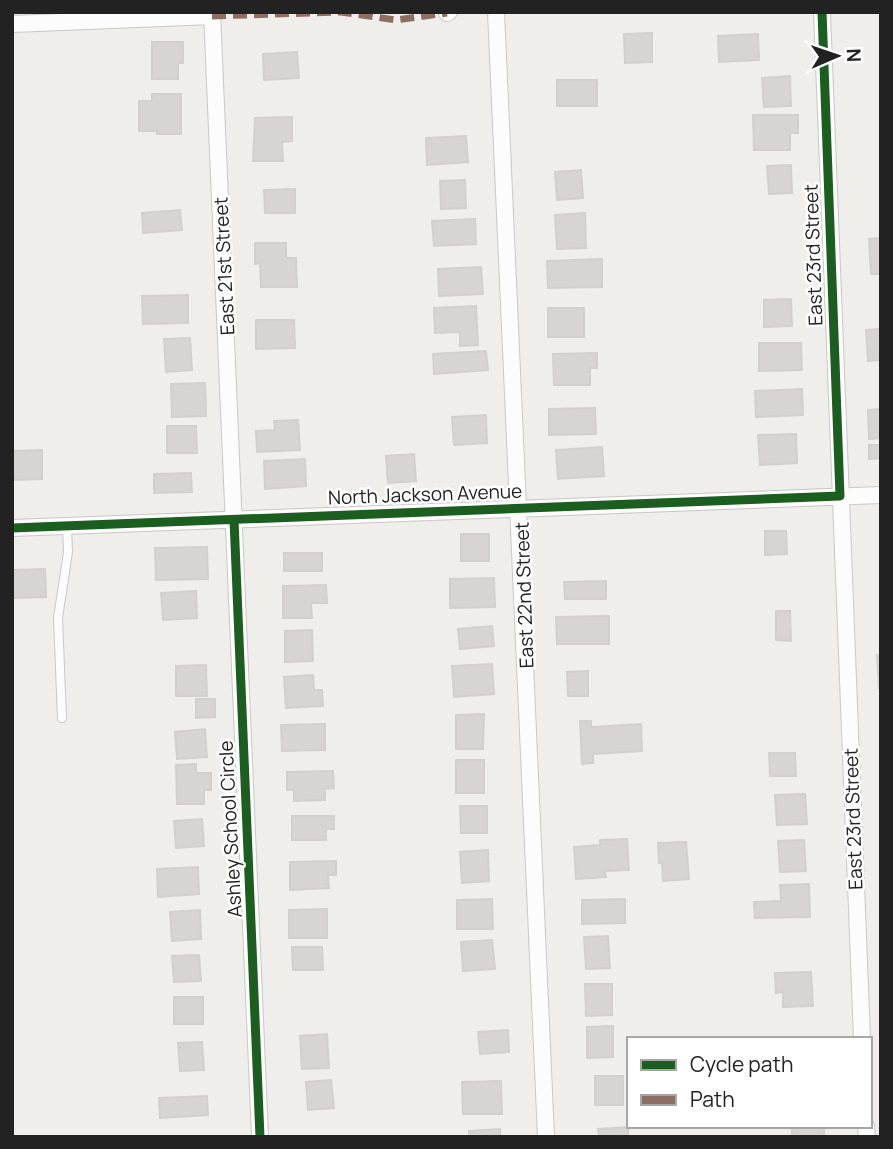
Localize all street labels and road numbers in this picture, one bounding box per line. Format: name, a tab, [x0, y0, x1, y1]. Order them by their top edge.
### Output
street label: East 23rd Street	[798, 184, 828, 326]
street label: East 21st Street	[207, 196, 241, 336]
street label: North Jackson Avenue	[327, 478, 523, 510]
street label: East 22nd Street	[508, 521, 540, 669]
street label: Ashley School Circle	[212, 740, 248, 918]
street label: East 23rd Street	[838, 748, 868, 890]

